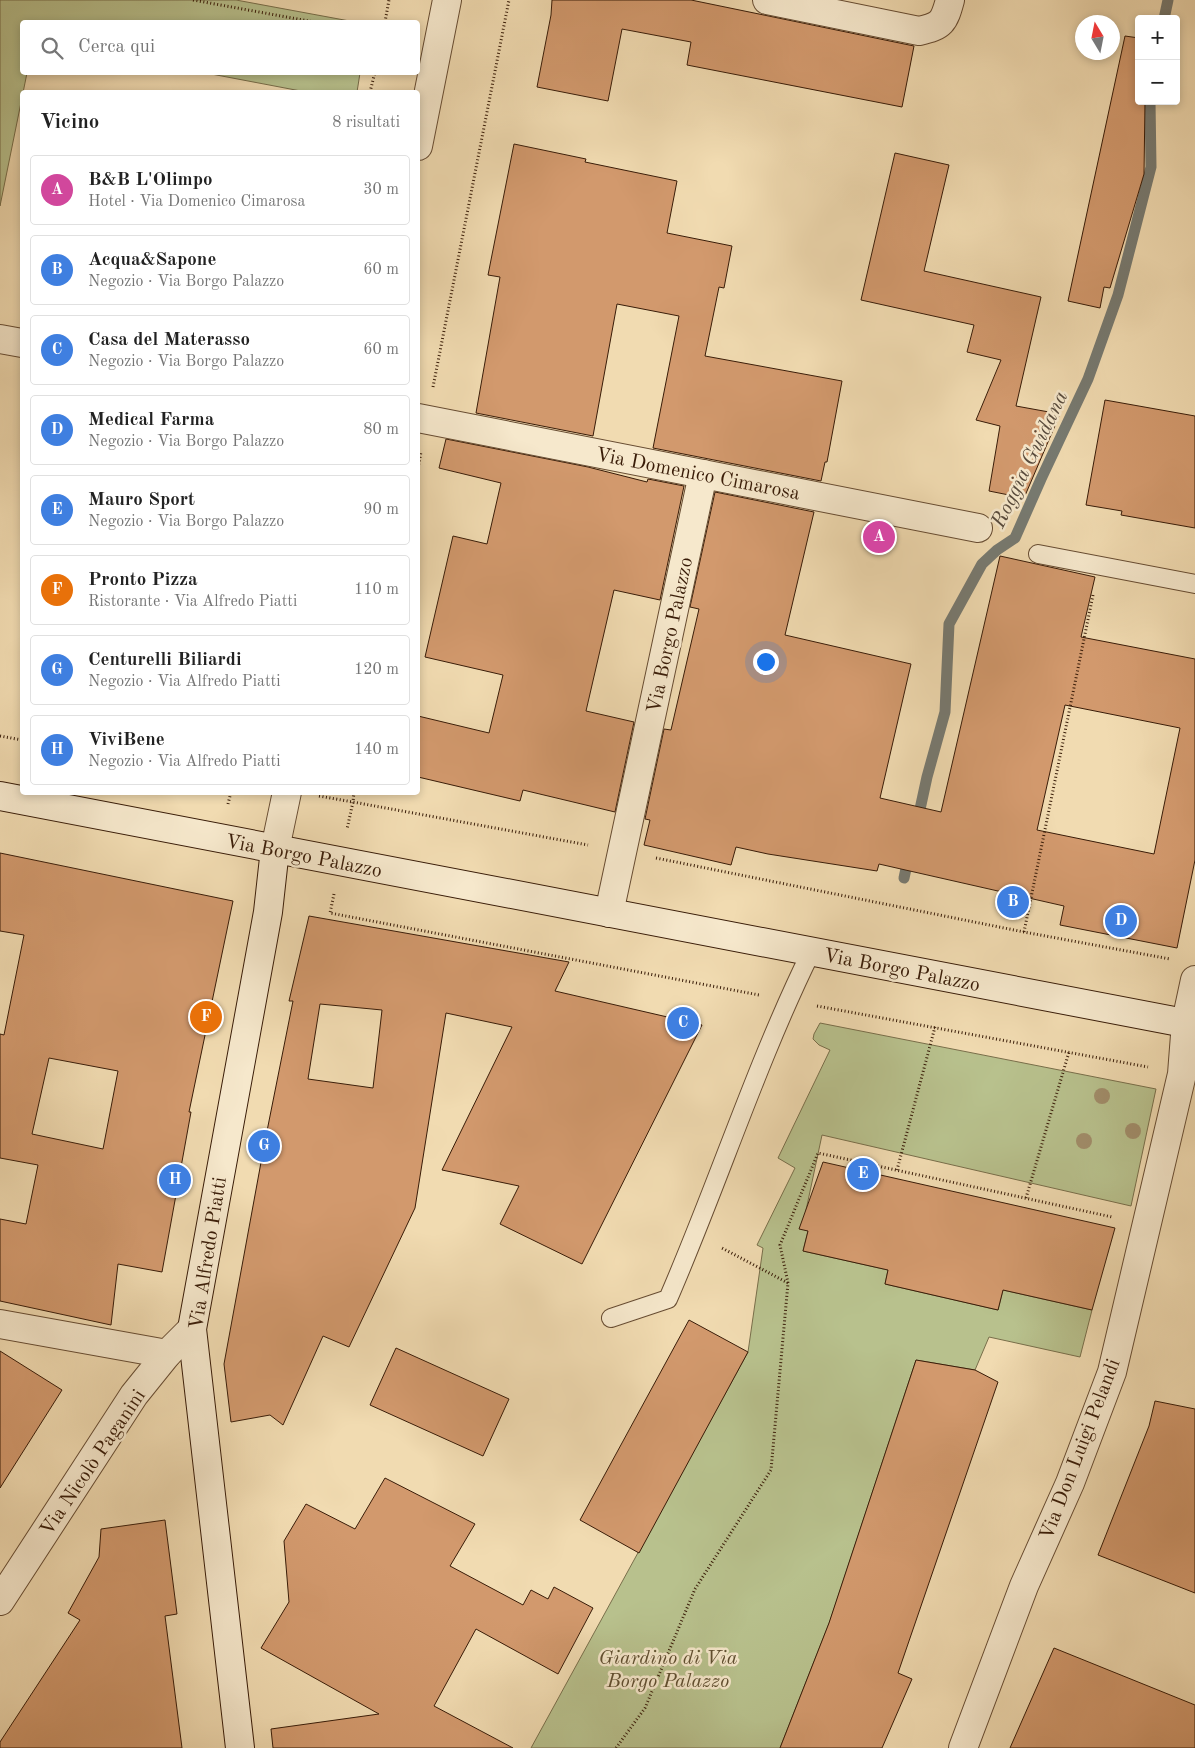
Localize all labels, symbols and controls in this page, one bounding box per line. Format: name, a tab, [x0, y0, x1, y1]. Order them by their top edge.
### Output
north arrow	[1075, 15, 1120, 60]
map controls	[1135, 15, 1180, 105]
button: +	[1135, 15, 1180, 60]
search box	[20, 20, 420, 75]
icon: search	[38, 34, 66, 62]
text: Cerca qui	[78, 38, 155, 57]
button: −	[1135, 60, 1180, 105]
text: Vicino	[40, 112, 99, 133]
text: 8 risultati	[332, 115, 400, 131]
text: B&B L'Olimpo	[88, 171, 213, 190]
text: A	[51, 182, 63, 198]
text: 30 m	[363, 182, 399, 198]
text: Hotel · Via Domenico Cimarosa	[88, 194, 305, 210]
text: Acqua&Sapone	[88, 251, 216, 270]
text: B	[51, 262, 63, 278]
text: 60 m	[363, 262, 399, 278]
text: Negozio · Via Borgo Palazzo	[88, 274, 284, 290]
text: Casa del Materasso	[88, 331, 250, 350]
text: C	[52, 342, 62, 358]
text: 60 m	[363, 342, 399, 358]
text: Negozio · Via Borgo Palazzo	[88, 354, 284, 370]
water label: Roggia Guidana	[988, 388, 1073, 532]
text: Medical Farma	[88, 411, 214, 430]
text: D	[51, 422, 63, 438]
text: 80 m	[363, 422, 399, 438]
text: Negozio · Via Borgo Palazzo	[88, 434, 284, 450]
street label: Via Domenico Cimarosa	[594, 445, 802, 505]
text: Mauro Sport	[88, 491, 195, 510]
text: E	[51, 502, 63, 518]
text: 90 m	[363, 502, 399, 518]
text: Negozio · Via Borgo Palazzo	[88, 514, 284, 530]
pin: A	[863, 518, 895, 556]
street label: Via Borgo Palazzo	[645, 556, 697, 715]
text: Pronto Pizza	[88, 571, 198, 590]
text: F	[52, 582, 62, 598]
text: 110 m	[354, 582, 399, 598]
text: Ristorante · Via Alfredo Piatti	[88, 594, 297, 610]
your location	[753, 649, 779, 675]
text: Centurelli Biliardi	[88, 651, 242, 670]
text: G	[51, 662, 63, 678]
text: 120 m	[354, 662, 399, 678]
text: Negozio · Via Alfredo Piatti	[88, 674, 280, 690]
text: ViviBene	[88, 731, 165, 750]
text: H	[50, 742, 64, 758]
text: 140 m	[354, 742, 399, 758]
text: Negozio · Via Alfredo Piatti	[88, 754, 280, 770]
street label: Via Borgo Palazzo	[224, 832, 384, 882]
pin: B	[997, 883, 1029, 921]
pin: D	[1105, 902, 1137, 940]
street label: Via Borgo Palazzo	[822, 946, 982, 996]
pin: F	[190, 998, 222, 1036]
pin: C	[667, 1004, 699, 1042]
pin: G	[248, 1127, 280, 1165]
pin: E	[847, 1155, 879, 1193]
pin: H	[159, 1161, 191, 1199]
street label: Via Alfredo Piatti	[187, 1176, 231, 1331]
street label: Via Don Luigi Pelandi	[1037, 1356, 1125, 1543]
street label: Via Nicolò Paganini	[37, 1386, 150, 1540]
park label: Giardino di Via Borgo Palazzo	[598, 1649, 738, 1692]

